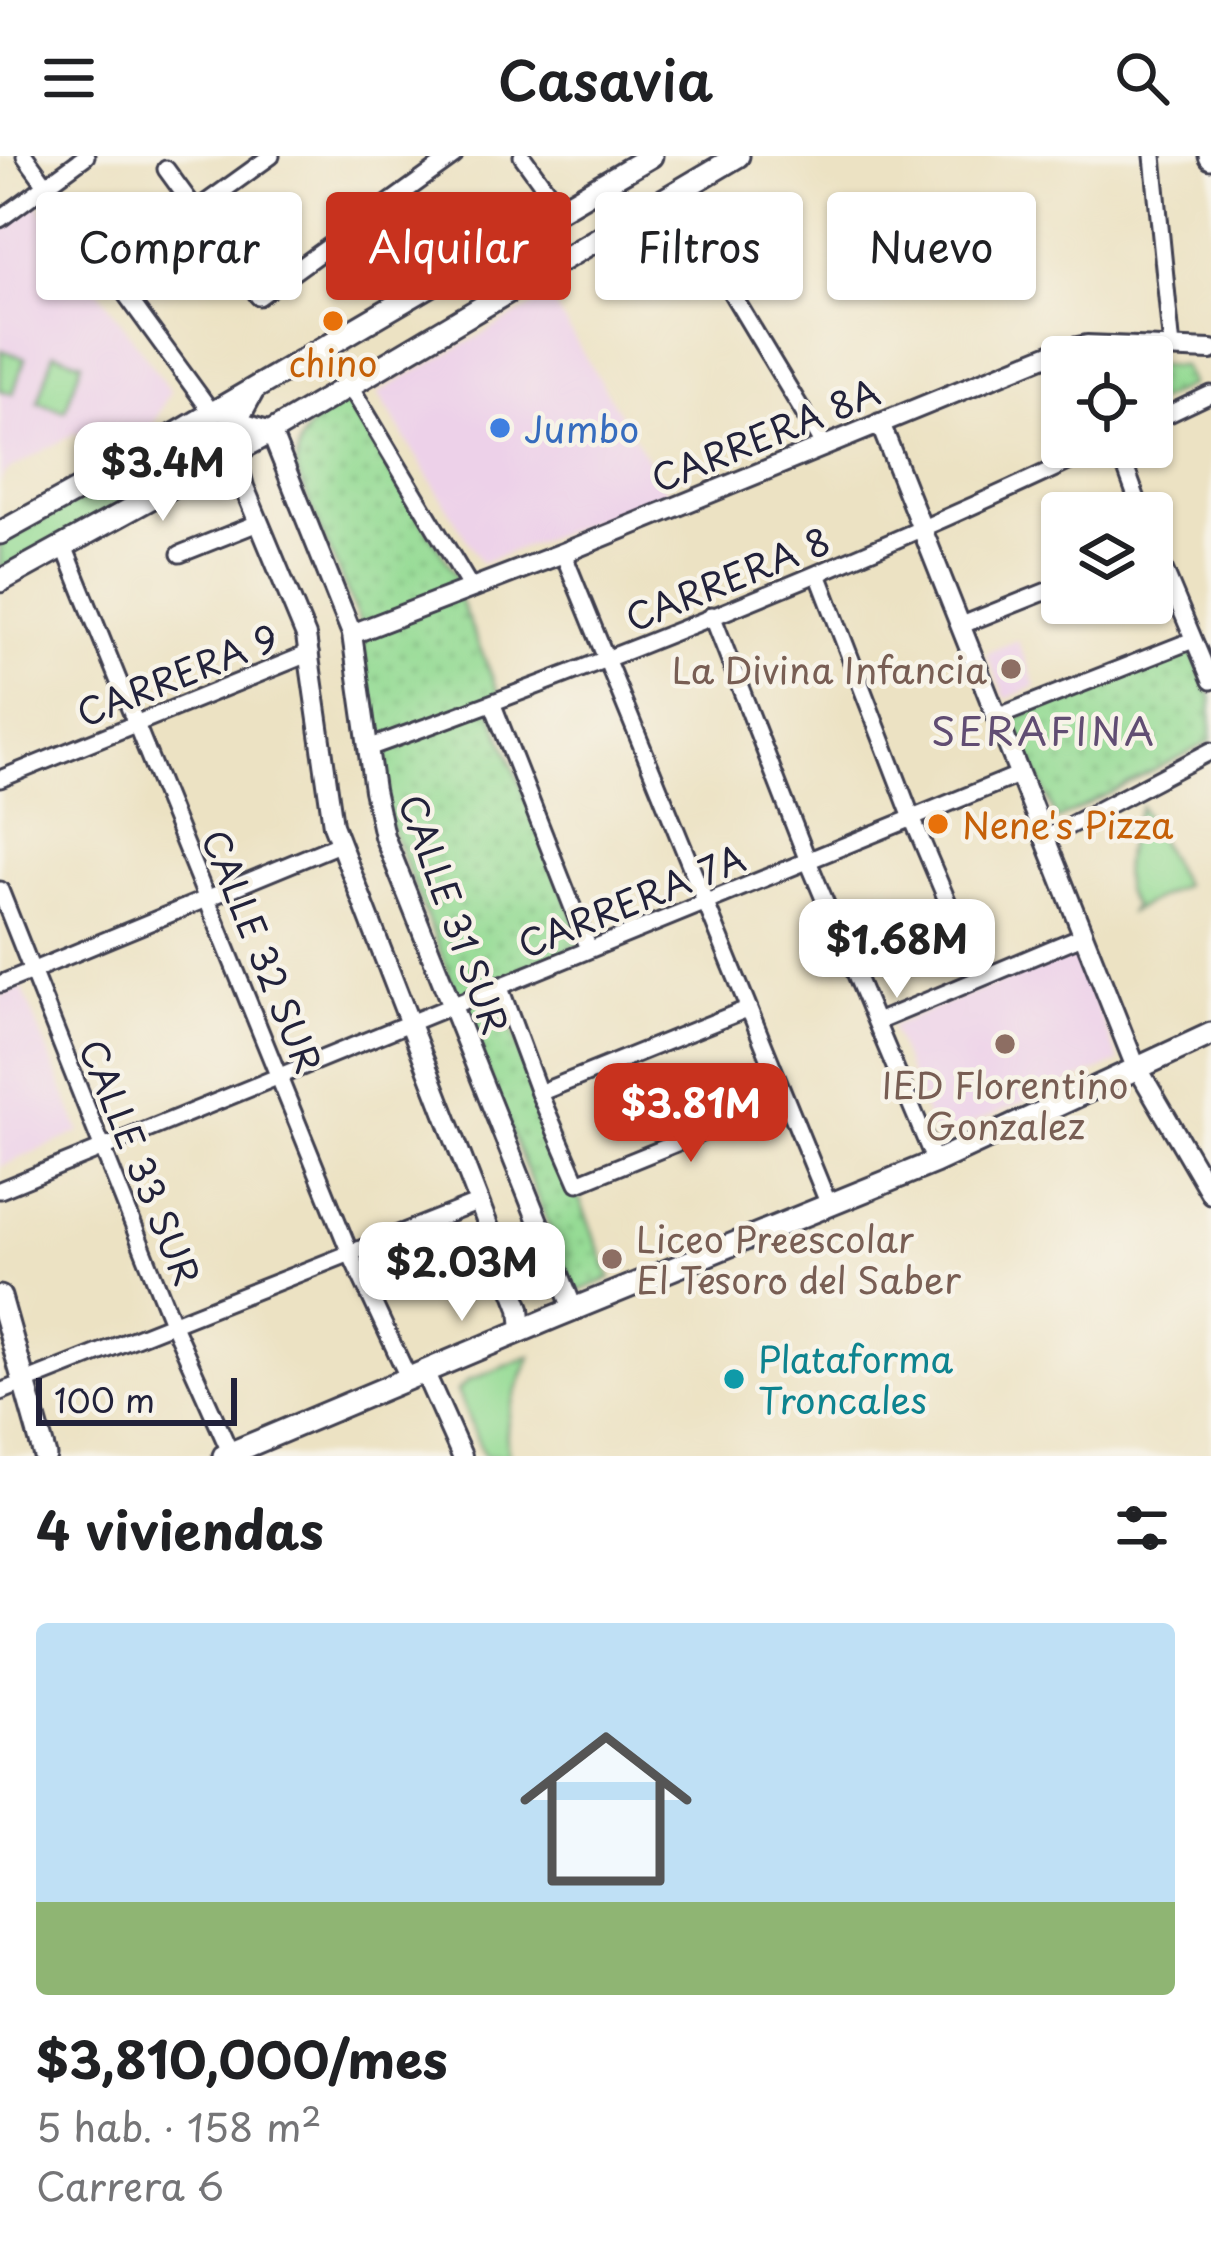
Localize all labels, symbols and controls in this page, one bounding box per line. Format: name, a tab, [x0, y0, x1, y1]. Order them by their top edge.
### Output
text: Casavia	[498, 38, 713, 119]
icon: menu	[36, 45, 102, 111]
icon: search	[1109, 45, 1175, 111]
chip: Comprar	[36, 192, 302, 300]
chip: Alquilar	[326, 192, 571, 300]
chip: Filtros	[595, 192, 803, 300]
chip: Nuevo	[827, 192, 1036, 300]
marker: chino	[320, 308, 346, 334]
place label: chino	[289, 335, 377, 389]
map controls	[1041, 336, 1173, 624]
button: locate	[1041, 336, 1173, 468]
street label: CARRERA 8A	[643, 364, 887, 504]
place label: Jumbo	[524, 401, 639, 455]
marker: Jumbo	[487, 415, 513, 441]
pin: $3.4M	[79, 422, 247, 524]
text: $3.4M	[101, 431, 225, 490]
button: layers	[1041, 492, 1173, 624]
street label: CARRERA 8	[617, 512, 837, 644]
street label: CARRERA 9	[68, 609, 286, 739]
place label: La Divina Infancia	[672, 642, 987, 696]
marker: La Divina Infancia	[998, 656, 1024, 682]
district label: SERAFINA	[931, 700, 1157, 759]
street label: CALLE 31 SUR	[387, 786, 523, 1042]
place label: Nene's Pizza	[962, 797, 1174, 851]
marker: Nene's Pizza	[925, 811, 951, 837]
street label: CALLE 32 SUR	[189, 821, 337, 1081]
street label: CARRERA 7A	[509, 830, 753, 970]
pin: $1.68M	[799, 899, 995, 1001]
text: $1.68M	[826, 908, 968, 967]
street label: CALLE 33 SUR	[67, 1031, 215, 1293]
marker: IED Florentino Gonzalez	[992, 1031, 1018, 1057]
place label: IED Florentino Gonzalez	[881, 1057, 1129, 1152]
pin: $3.81M	[593, 1063, 789, 1165]
text: $3.81M	[621, 1072, 761, 1131]
place label: Liceo Preescolar El Tesoro del Saber	[636, 1211, 961, 1306]
pin: $2.03M	[364, 1222, 560, 1324]
text: $2.03M	[386, 1231, 538, 1290]
marker: Liceo Preescolar El Tesoro del Saber	[599, 1246, 625, 1272]
place label: Plataforma Troncales	[758, 1331, 954, 1426]
marker: Plataforma Troncales	[721, 1366, 747, 1392]
scale bar	[36, 1372, 237, 1425]
text: 100 m	[54, 1374, 155, 1424]
text: 4 viviendas	[36, 1490, 324, 1567]
icon: filters	[1109, 1495, 1175, 1561]
icon: home	[498, 1701, 714, 1917]
text: $3,810,000/mes	[36, 2019, 448, 2096]
text: 5 hab. · 158 m²	[36, 2096, 322, 2155]
text: Carrera 6	[36, 2155, 224, 2214]

